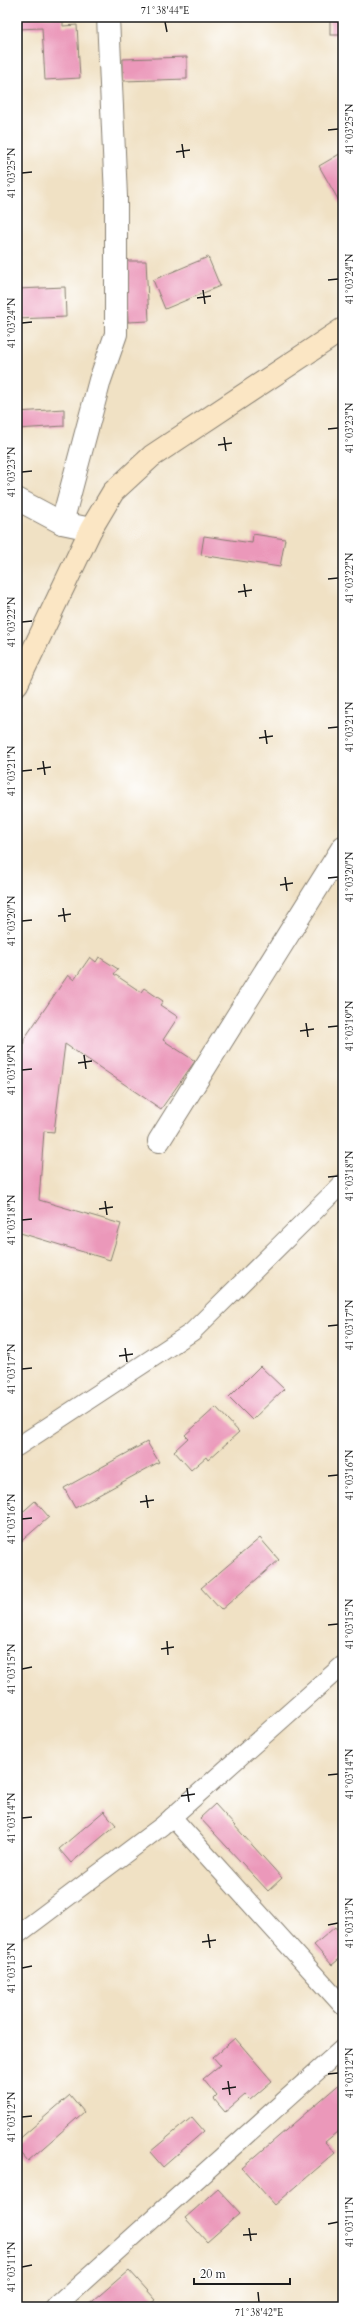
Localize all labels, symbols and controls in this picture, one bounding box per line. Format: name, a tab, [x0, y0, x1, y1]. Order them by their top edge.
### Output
text: 71°38'44"E	[141, 4, 189, 18]
text: 41°03'25"N	[343, 103, 357, 154]
text: 41°03'25"N	[5, 147, 19, 198]
text: 41°03'24"N	[343, 253, 357, 304]
text: 41°03'24"N	[5, 297, 19, 348]
text: 41°03'23"N	[343, 402, 357, 453]
text: 41°03'23"N	[5, 446, 19, 497]
text: 41°03'22"N	[343, 552, 357, 603]
text: 41°03'22"N	[5, 596, 19, 647]
text: 41°03'21"N	[343, 701, 357, 752]
text: 41°03'21"N	[5, 745, 19, 796]
text: 41°03'20"N	[343, 851, 357, 902]
text: 41°03'20"N	[5, 895, 19, 946]
text: 41°03'19"N	[343, 1000, 357, 1051]
text: 41°03'19"N	[5, 1044, 19, 1095]
text: 41°03'18"N	[343, 1150, 357, 1201]
text: 41°03'18"N	[5, 1194, 19, 1245]
text: 41°03'17"N	[343, 1299, 357, 1350]
text: 41°03'17"N	[5, 1343, 19, 1394]
text: 41°03'16"N	[343, 1449, 357, 1500]
text: 41°03'16"N	[5, 1493, 19, 1544]
text: 41°03'15"N	[343, 1598, 357, 1649]
text: 41°03'15"N	[5, 1643, 19, 1694]
text: 41°03'14"N	[343, 1748, 357, 1799]
text: 41°03'14"N	[5, 1792, 19, 1843]
text: 41°03'13"N	[343, 1897, 357, 1948]
text: 41°03'13"N	[5, 1942, 19, 1993]
text: 41°03'12"N	[343, 2047, 357, 2098]
text: 41°03'12"N	[5, 2091, 19, 2142]
text: 41°03'11"N	[343, 2196, 357, 2247]
text: 41°03'11"N	[5, 2241, 19, 2292]
scale bar	[194, 2260, 290, 2286]
text: 20 m	[200, 2266, 227, 2282]
text: 71°38'42"E	[235, 2306, 283, 2320]

